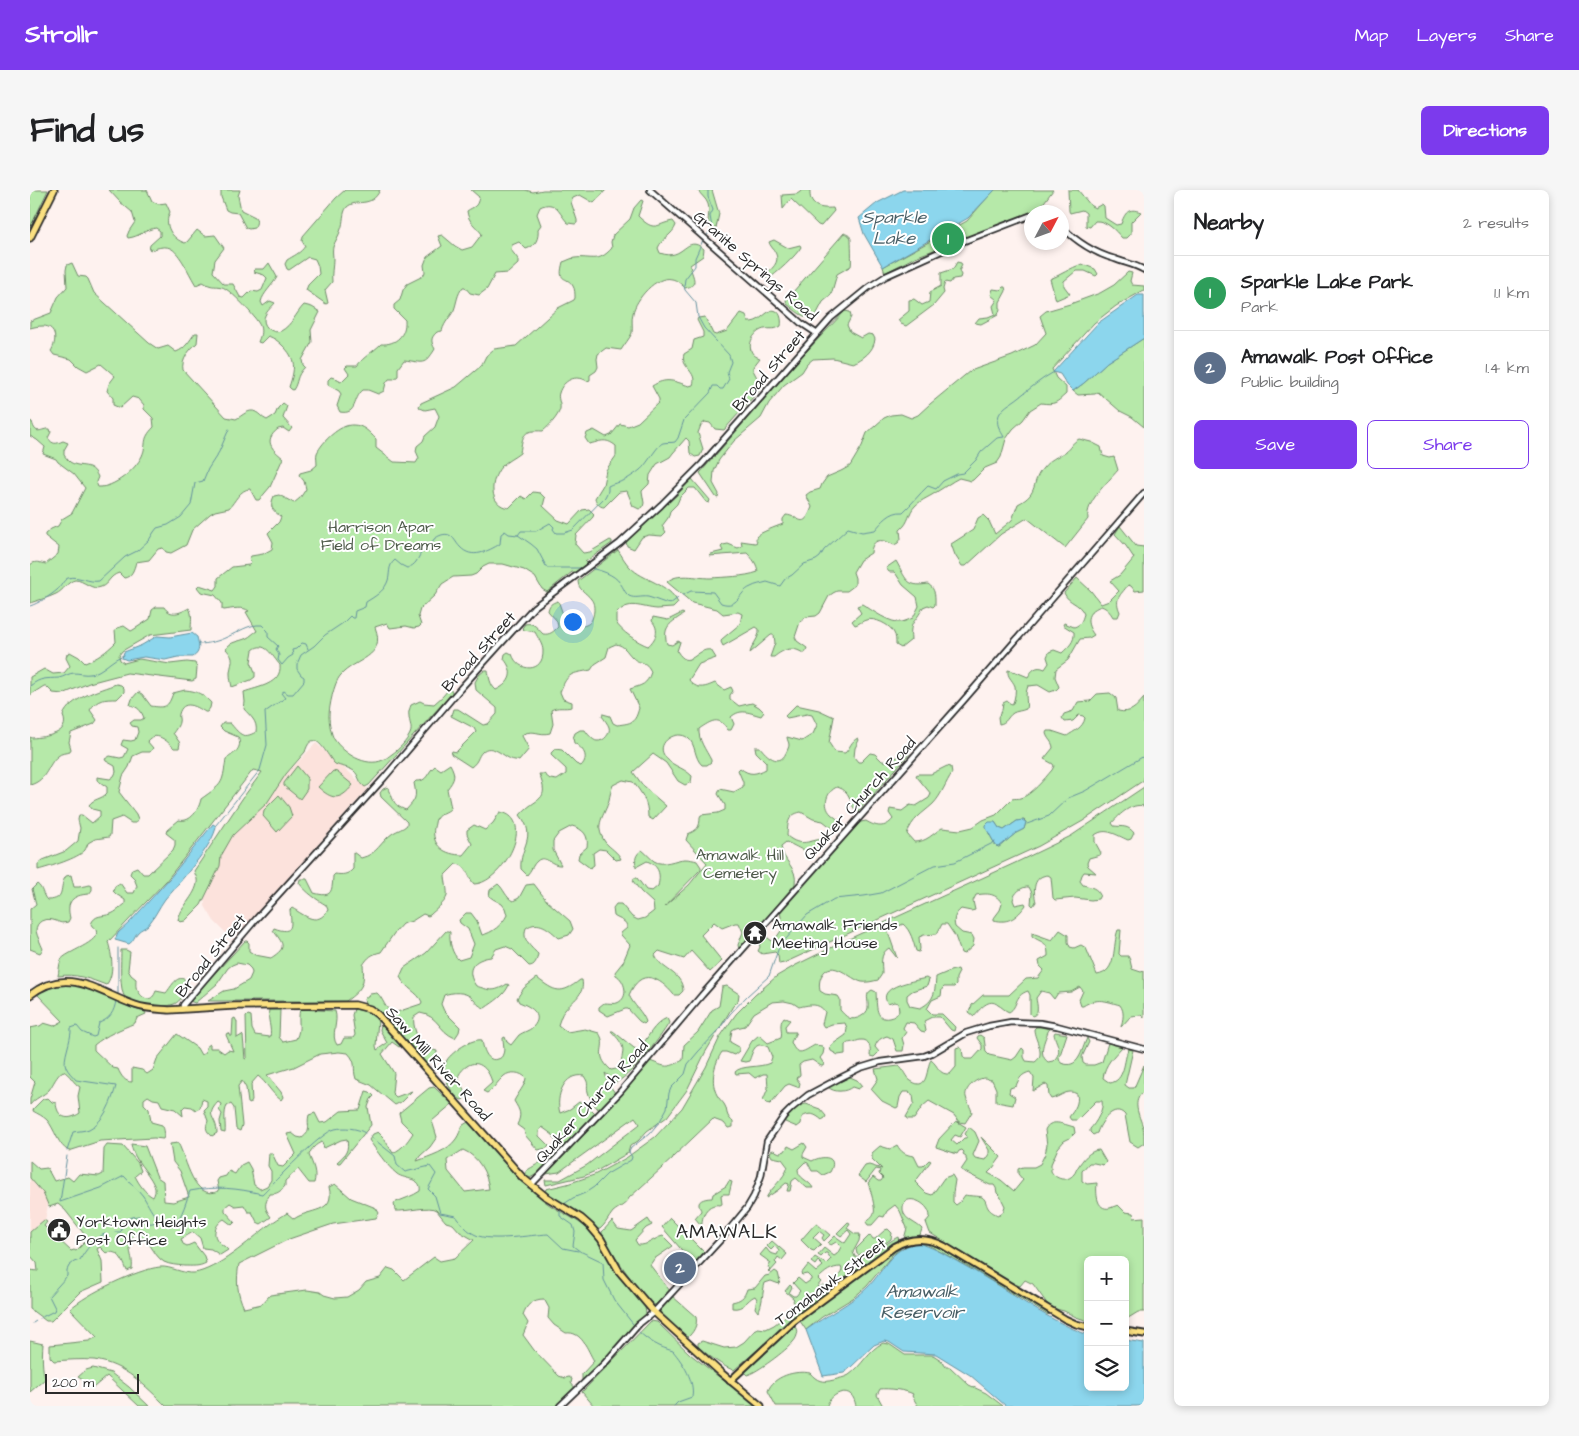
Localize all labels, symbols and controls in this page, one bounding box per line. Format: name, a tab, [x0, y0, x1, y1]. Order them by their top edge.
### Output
text: Strollr	[25, 18, 98, 52]
text: Map	[1354, 23, 1388, 48]
text: Layers	[1416, 23, 1477, 48]
text: Share	[1505, 23, 1554, 48]
text: Find us	[30, 106, 144, 155]
button: Directions	[1421, 106, 1549, 155]
water label: Sparkle Lake	[862, 205, 927, 251]
north arrow	[1024, 205, 1069, 250]
street label: Granite Springs Road	[688, 206, 822, 327]
text: Nearby	[1194, 208, 1264, 237]
text: 2 results	[1463, 212, 1529, 234]
pin: 1	[932, 220, 964, 258]
text: Sparkle Lake Park	[1241, 269, 1413, 296]
text: 1	[1209, 282, 1211, 304]
text: 1.1 km	[1494, 282, 1529, 304]
text: Park	[1241, 296, 1278, 318]
street label: Broad Street	[727, 325, 811, 416]
text: Amawalk Post Office	[1241, 344, 1433, 371]
text: 2	[1205, 357, 1215, 379]
text: 1.4 km	[1485, 357, 1529, 379]
text: Public building	[1241, 371, 1339, 393]
button: Save	[1194, 420, 1357, 469]
button: Share	[1367, 420, 1529, 469]
park label: Harrison Apar Field of Dreams	[321, 516, 441, 556]
street label: Broad Street	[437, 606, 521, 697]
your location	[560, 609, 586, 635]
street label: Quaker Church Road	[798, 732, 921, 865]
park label: Amawalk Hill Cemetery	[696, 844, 784, 885]
street label: Broad Street	[170, 909, 252, 1002]
place label: Amawalk Friends Meeting House	[772, 914, 898, 955]
temple icon: Amawalk Friends Meeting House	[742, 920, 768, 946]
street label: Saw Mill River Road	[381, 1001, 496, 1126]
street label: Quaker Church Road	[530, 1035, 653, 1168]
place label: Yorktown Heights Post Office	[76, 1211, 206, 1251]
public building icon: Yorktown Heights Post Office	[46, 1217, 72, 1243]
district label: AMAWALK	[676, 1219, 778, 1246]
street label: Tomahawk Street	[770, 1232, 891, 1331]
pin: 2	[664, 1249, 696, 1287]
map controls	[1084, 1256, 1129, 1391]
button: +	[1084, 1256, 1129, 1301]
water label: Amawalk Reservoir	[880, 1279, 966, 1325]
button: −	[1084, 1301, 1129, 1346]
button: layers	[1084, 1346, 1129, 1391]
scale bar	[45, 1371, 139, 1394]
text: 200 m	[52, 1373, 94, 1393]

